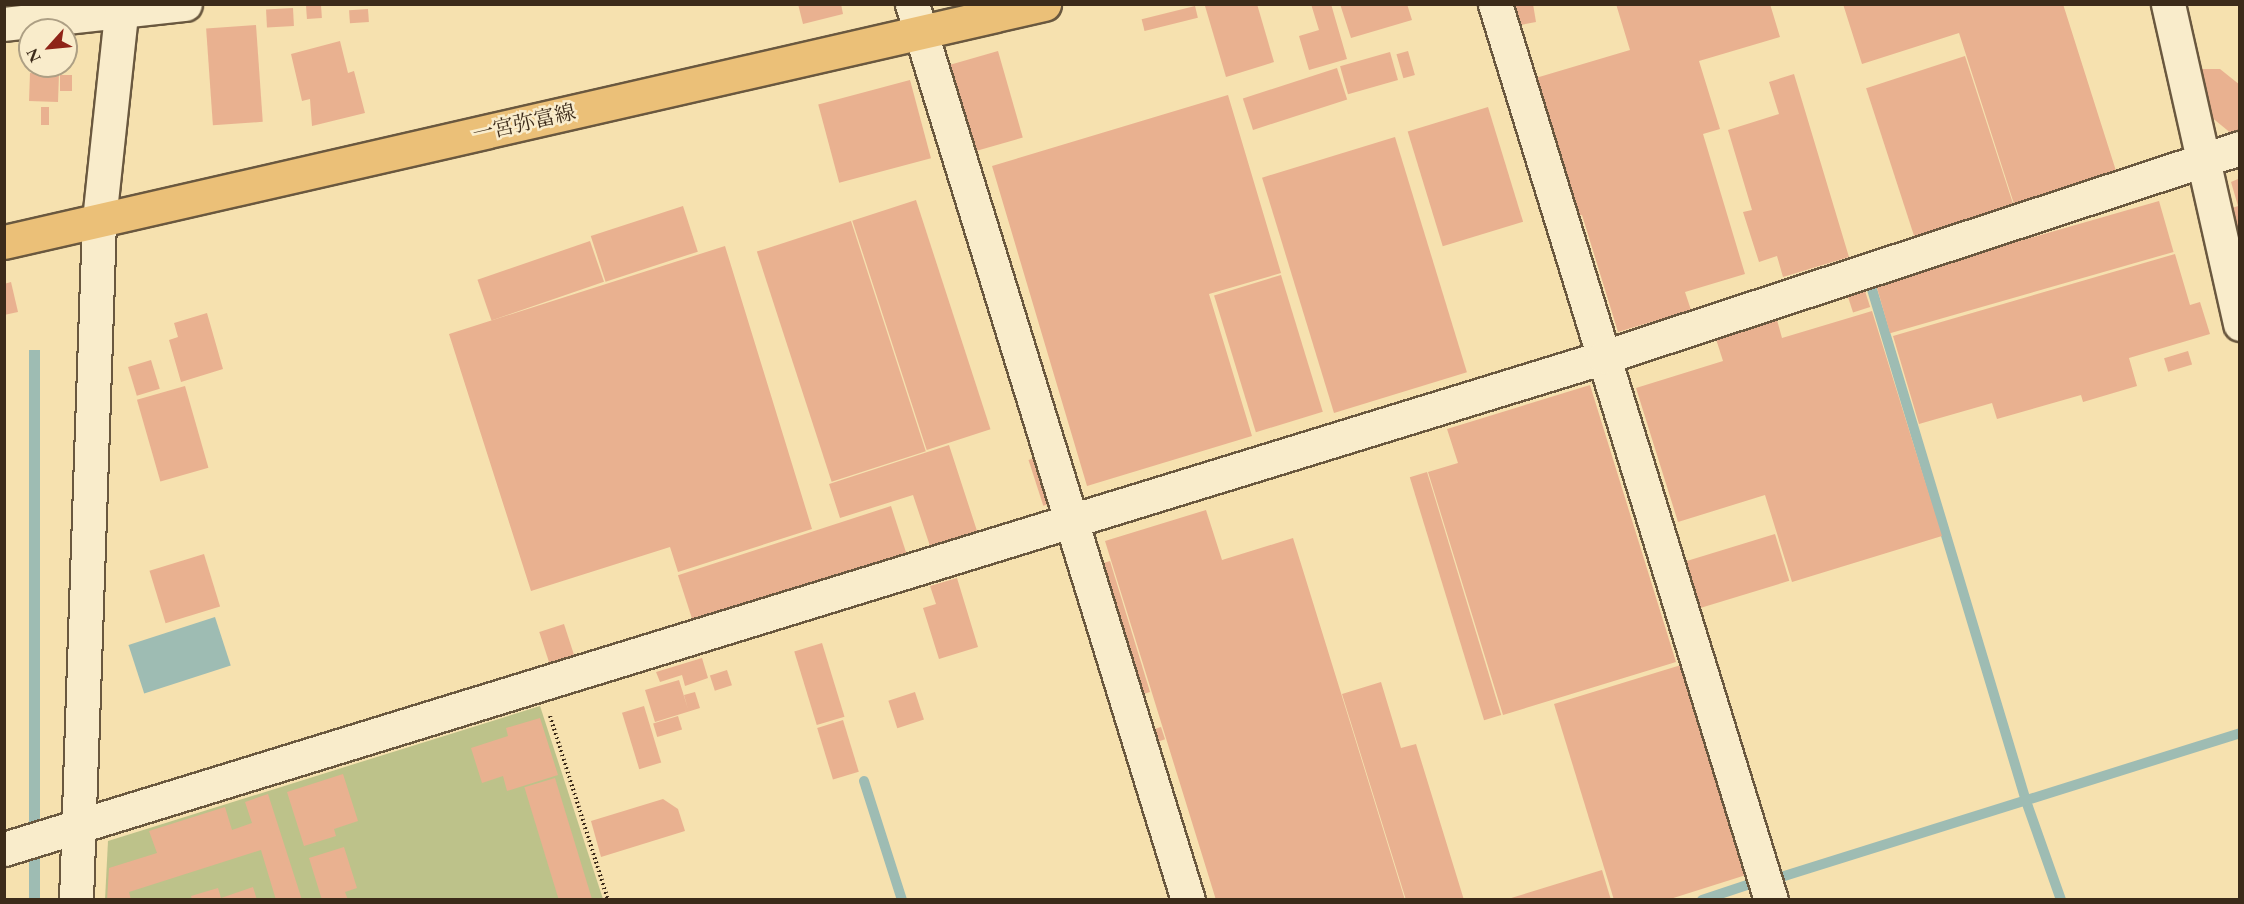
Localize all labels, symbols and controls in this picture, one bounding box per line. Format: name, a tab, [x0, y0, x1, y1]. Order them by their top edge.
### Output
north arrow	[18, 18, 78, 78]
text: N	[21, 45, 46, 66]
street label: 一宮弥富線	[470, 99, 578, 147]

